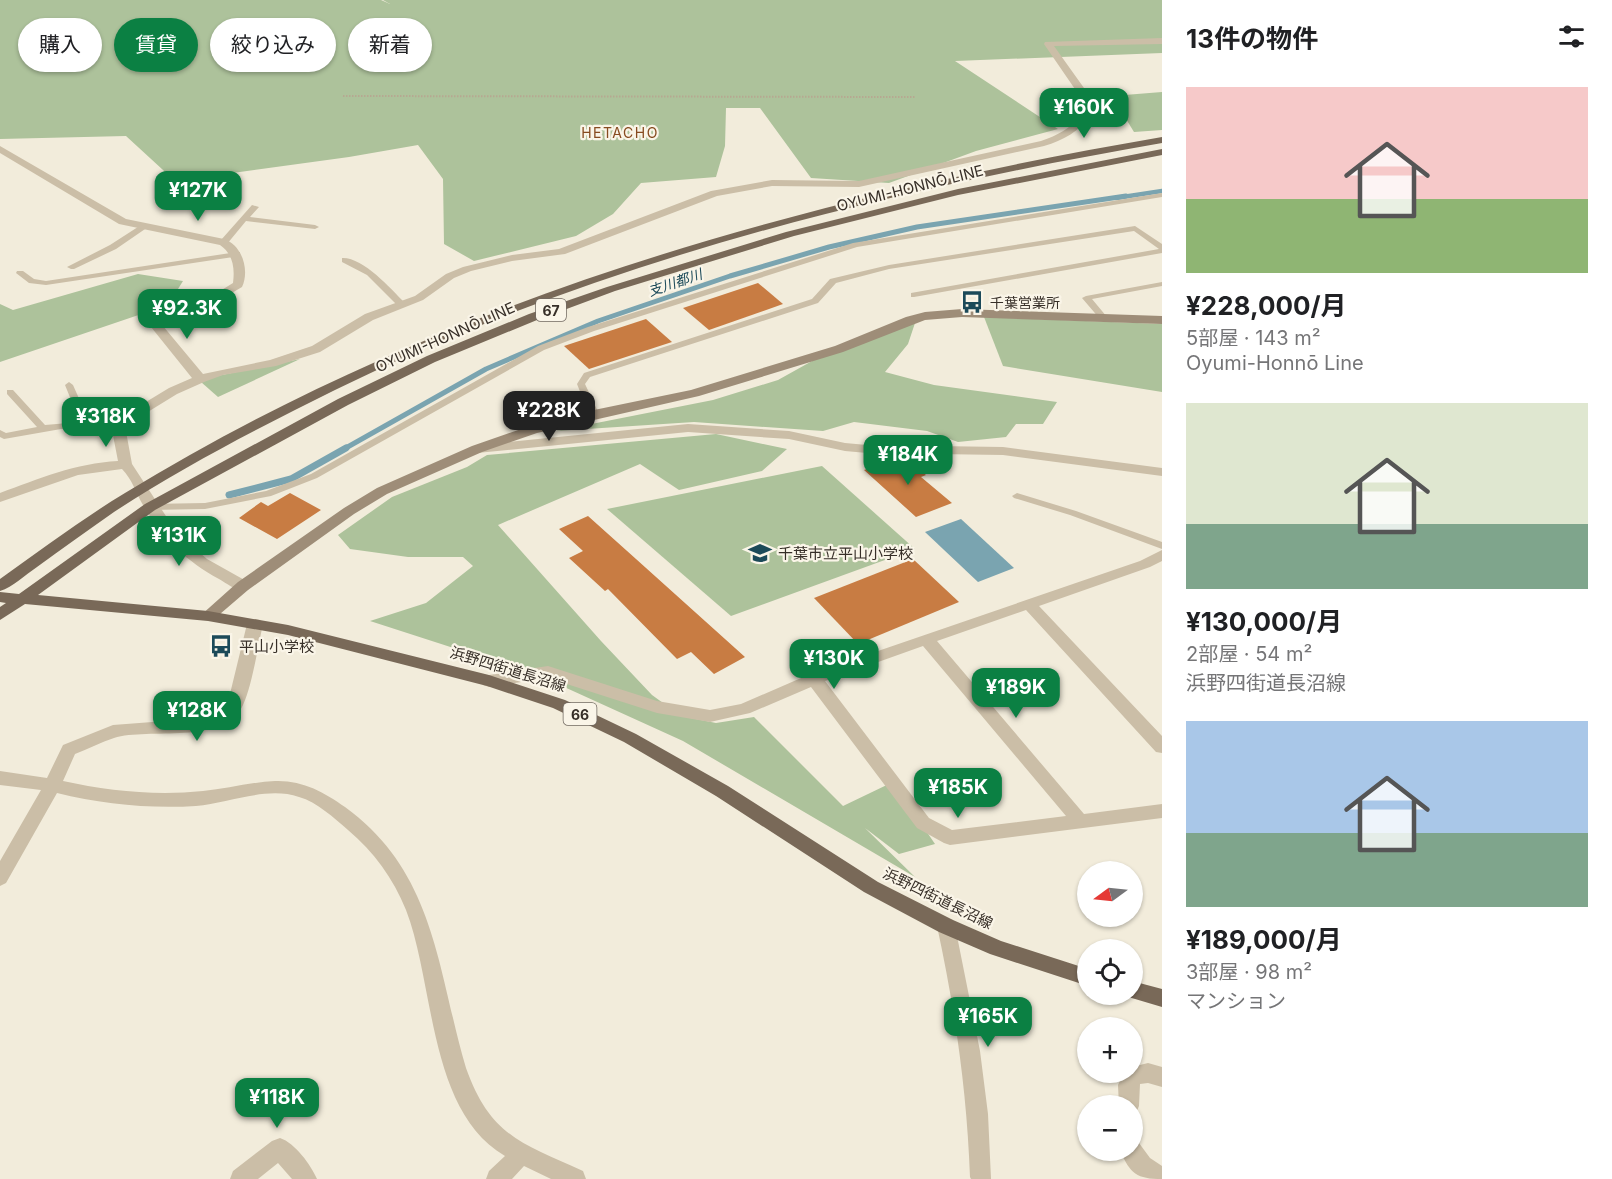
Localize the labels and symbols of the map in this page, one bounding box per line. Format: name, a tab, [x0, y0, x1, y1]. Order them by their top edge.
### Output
pin: ¥160K	[1042, 88, 1126, 139]
district label: HETACHO	[581, 124, 659, 141]
street label: OYUMI-HONNŌ LINE	[835, 161, 985, 215]
pin: ¥127K	[156, 171, 240, 222]
water label: 支川都川	[646, 264, 706, 299]
pin: ¥92.3K	[138, 289, 236, 340]
bus stop icon: 千葉営業所	[959, 289, 985, 315]
place label: 千葉営業所	[990, 294, 1060, 311]
street label: OYUMI-HONNŌ LINE	[372, 298, 518, 376]
road number: 67	[536, 299, 566, 321]
pin: ¥228K	[507, 391, 591, 442]
pin: ¥318K	[64, 397, 148, 448]
pin: ¥184K	[866, 435, 950, 486]
pin: ¥131K	[137, 516, 221, 567]
school or university icon: 千葉市立平山小学校	[747, 540, 773, 566]
place label: 千葉市立平山小学校	[778, 544, 913, 563]
bus stop icon: 平山小学校	[208, 633, 234, 659]
place label: 平山小学校	[239, 637, 314, 656]
pin: ¥130K	[792, 639, 876, 690]
street label: 浜野四街道長沼線	[448, 642, 568, 696]
pin: ¥189K	[974, 668, 1058, 719]
pin: ¥128K	[155, 691, 239, 742]
road number: 66	[564, 703, 596, 725]
pin: ¥185K	[916, 768, 1000, 819]
north arrow	[1077, 861, 1143, 927]
street label: 浜野四街道長沼線	[880, 863, 996, 933]
pin: ¥165K	[946, 997, 1030, 1048]
pin: ¥118K	[235, 1078, 319, 1129]

